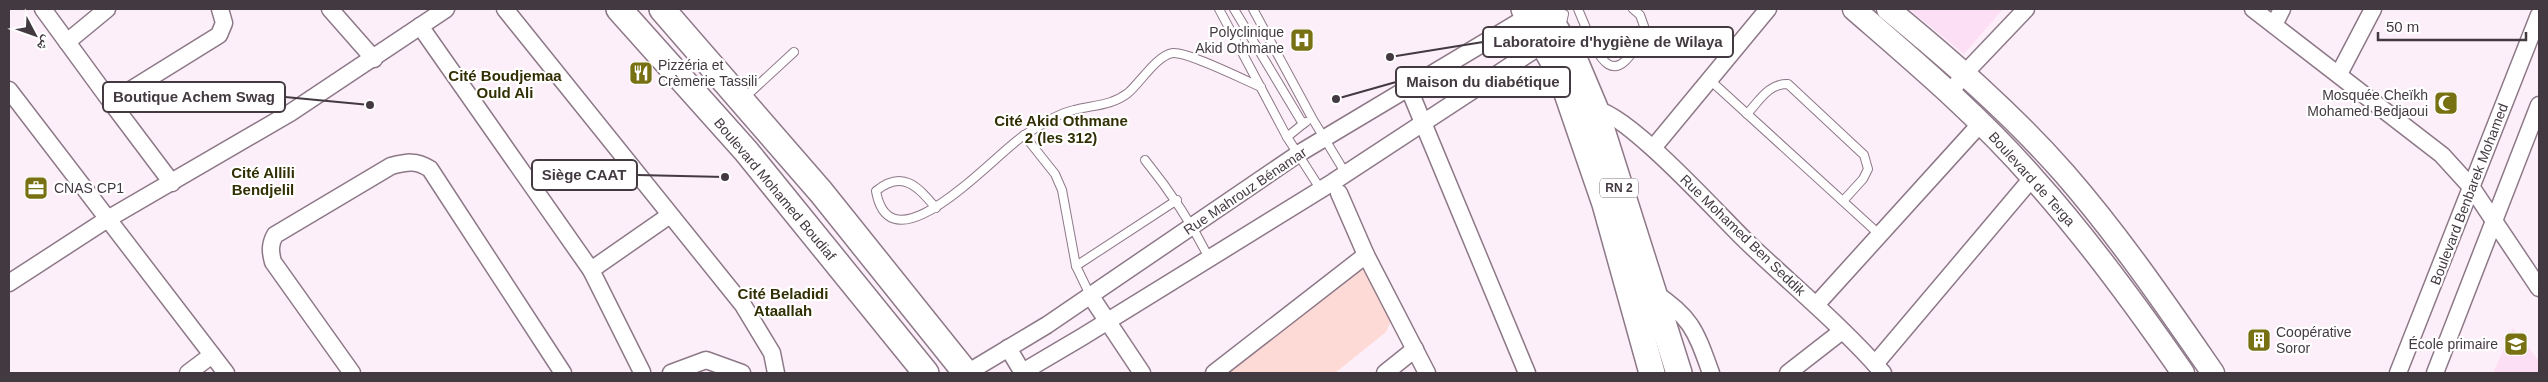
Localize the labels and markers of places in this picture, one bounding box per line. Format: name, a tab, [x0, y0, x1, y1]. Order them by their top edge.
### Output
place label: Polyclinique Akid Othmane	[1195, 24, 1284, 56]
hospital icon: Polyclinique Akid Othmane	[1289, 27, 1315, 53]
callout: Laboratoire d'hygiène de Wilaya	[1483, 27, 1733, 57]
place label: Pizzéria et Crèmerie Tassili	[658, 57, 757, 89]
restaurant icon: Pizzéria et Crèmerie Tassili	[628, 60, 654, 86]
callout: Maison du diabétique	[1396, 67, 1570, 97]
callout: Boutique Achem Swag	[103, 82, 285, 112]
place label: Mosquée Cheïkh Mohamed Bedjaoui	[2307, 87, 2428, 119]
mosque icon: Mosquée Cheïkh Mohamed Bedjaoui	[2433, 90, 2459, 116]
callout: Siège CAAT	[532, 160, 637, 190]
office icon: CNAS CP1	[23, 175, 49, 201]
place label: CNAS CP1	[54, 180, 124, 196]
place label: Coopérative Soror	[2276, 324, 2352, 356]
building icon: Coopérative Soror	[2246, 327, 2272, 353]
school or university icon: École primaire	[2503, 331, 2529, 357]
place label: École primaire	[2409, 336, 2498, 352]

